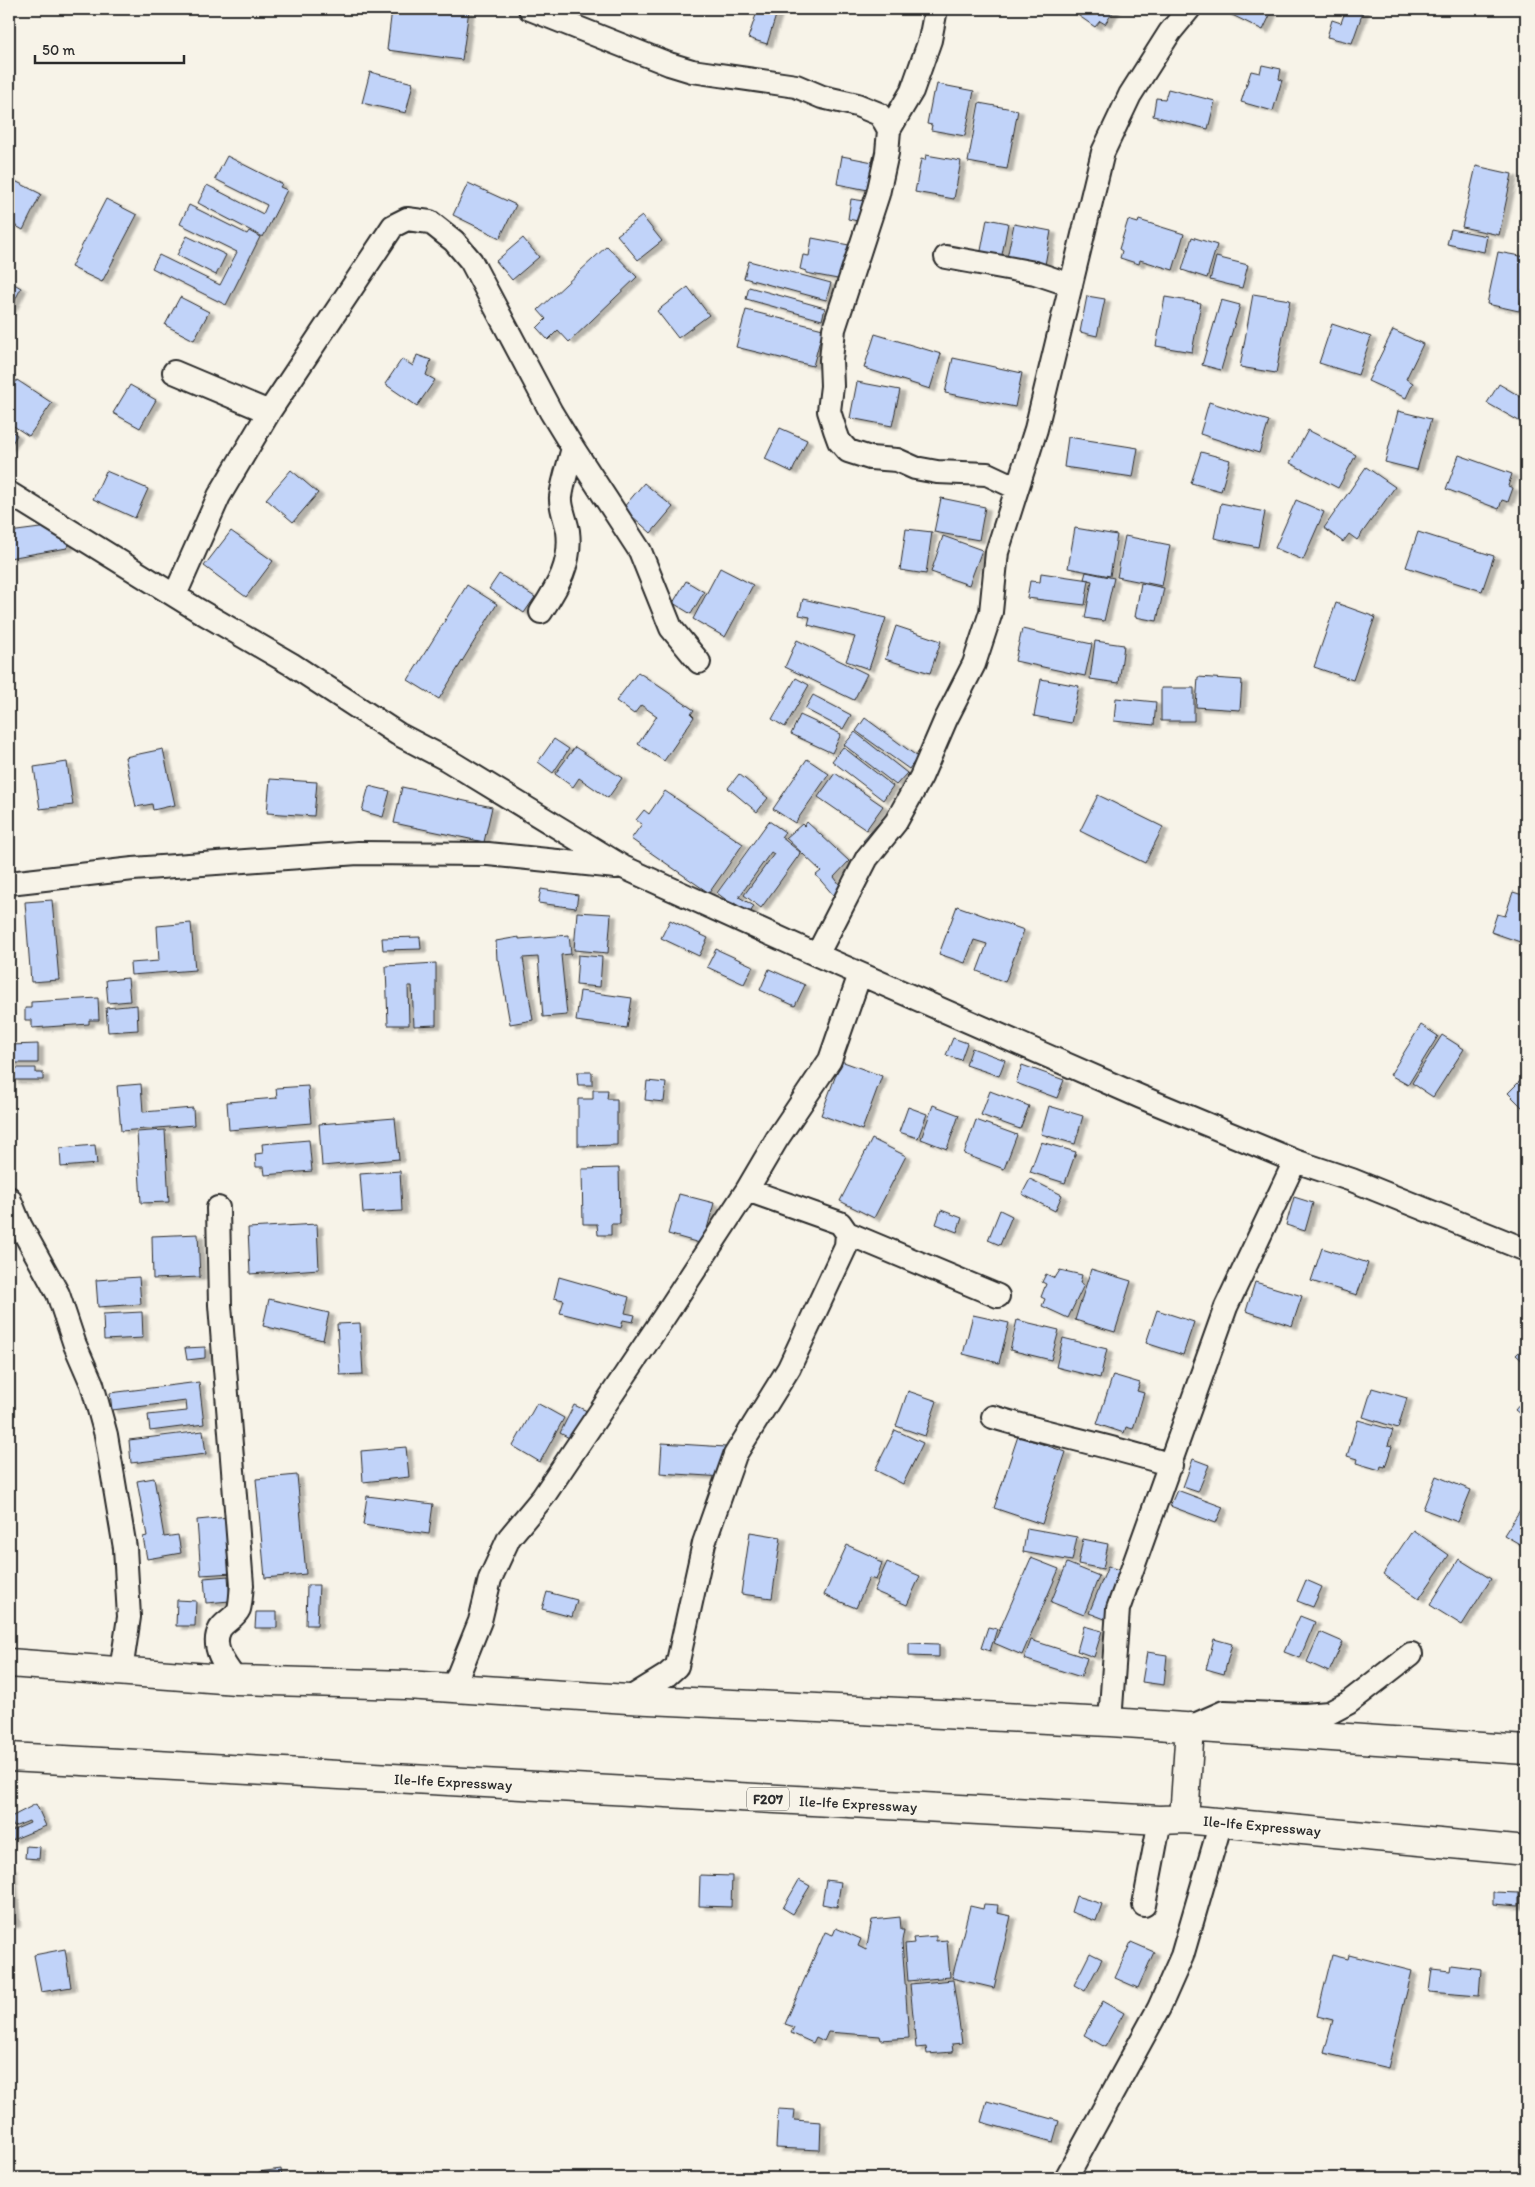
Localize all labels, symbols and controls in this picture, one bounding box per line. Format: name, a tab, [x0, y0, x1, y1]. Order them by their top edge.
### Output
scale bar	[35, 32, 184, 64]
text: 50 m	[42, 41, 75, 59]
street label: Ile-Ife Expressway	[394, 1770, 512, 1794]
road number: F207	[747, 1788, 789, 1810]
street label: Ile-Ife Expressway	[799, 1792, 917, 1816]
street label: Ile-Ife Expressway	[1202, 1812, 1322, 1840]

